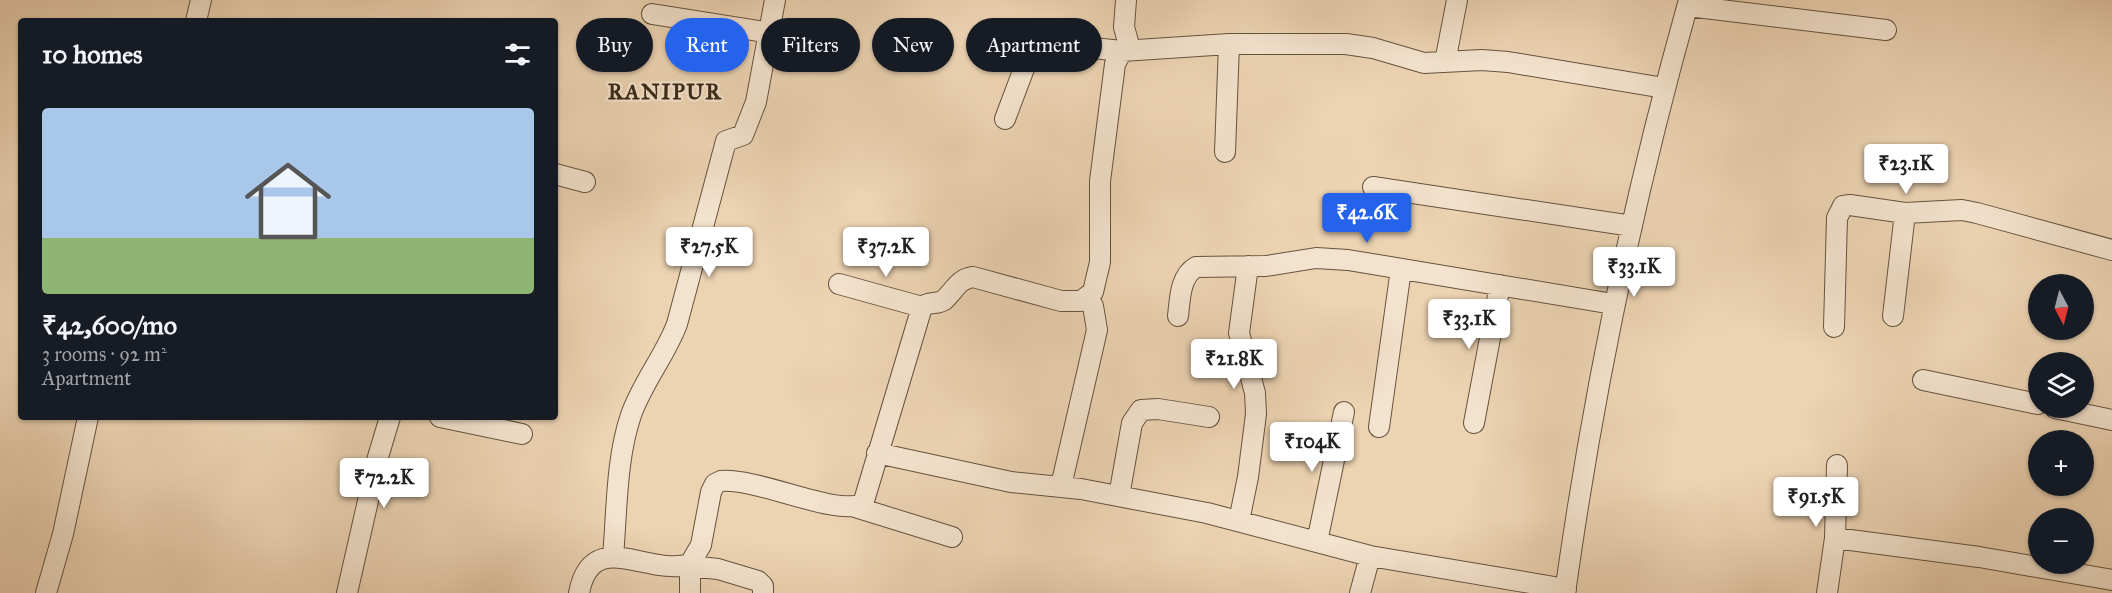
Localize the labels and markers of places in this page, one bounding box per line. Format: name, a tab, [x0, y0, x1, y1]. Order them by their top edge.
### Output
pin: ₹23.1K	[1857, 144, 1955, 195]
pin: ₹42.6K	[1318, 193, 1416, 244]
pin: ₹27.5K	[660, 227, 758, 278]
pin: ₹37.2K	[837, 227, 935, 278]
pin: ₹33.1K	[1585, 247, 1683, 298]
pin: ₹33.1K	[1420, 299, 1518, 350]
pin: ₹21.8K	[1185, 339, 1283, 390]
pin: ₹104K	[1270, 422, 1354, 473]
pin: ₹72.2K	[335, 458, 433, 509]
pin: ₹91.5K	[1767, 477, 1865, 528]

